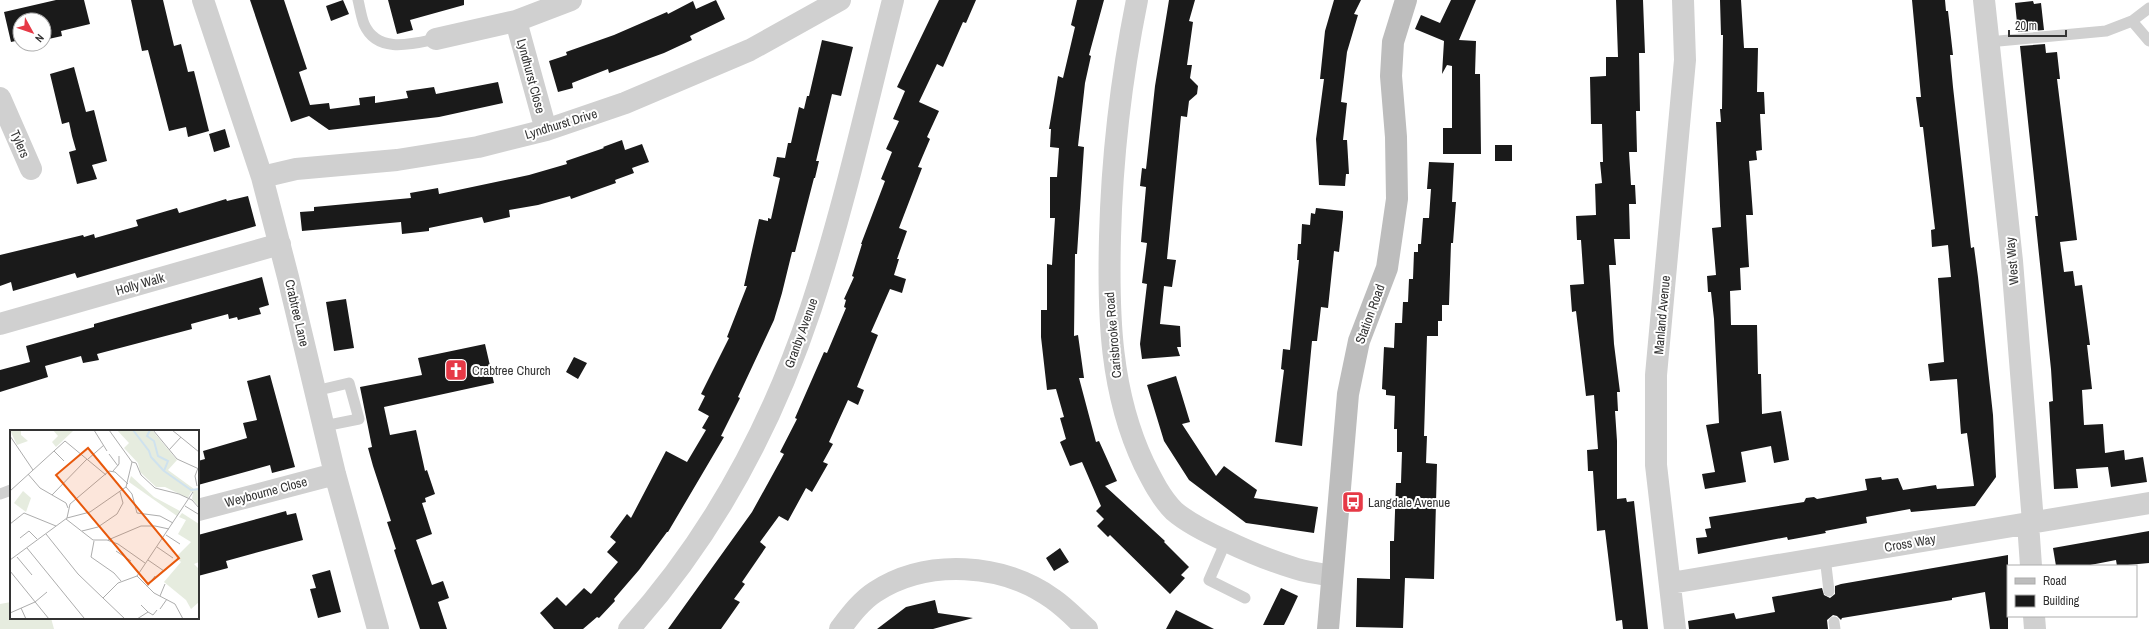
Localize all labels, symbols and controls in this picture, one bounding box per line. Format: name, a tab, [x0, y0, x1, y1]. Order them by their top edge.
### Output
north arrow	[12, 12, 52, 52]
scale bar	[2009, 12, 2066, 38]
text: 20 m	[2015, 18, 2037, 34]
text: N	[32, 31, 47, 45]
street label: Lyndhurst Close	[513, 37, 549, 115]
street label: Lyndhurst Drive	[523, 105, 599, 143]
street label: Tylers	[6, 128, 34, 160]
street label: West Way	[2001, 236, 2023, 286]
street label: Holly Walk	[114, 269, 167, 299]
street label: Manland Avenue	[1650, 275, 1674, 355]
street label: Crabtree Lane	[281, 278, 313, 348]
street label: Station Road	[1351, 282, 1389, 346]
street label: Carisbrooke Road	[1101, 291, 1125, 379]
street label: Granby Avenue	[780, 296, 822, 370]
church icon: Crabtree Church	[443, 357, 469, 383]
place label: Crabtree Church	[472, 362, 551, 379]
inset map	[10, 430, 199, 619]
street label: Weybourne Close	[223, 473, 309, 511]
bus stop icon: Langdale Avenue	[1340, 489, 1366, 515]
place label: Langdale Avenue	[1368, 494, 1450, 511]
street label: Cross Way	[1883, 530, 1938, 556]
legend	[2007, 565, 2137, 617]
text: Road	[2043, 573, 2067, 589]
text: Building	[2043, 593, 2080, 609]

